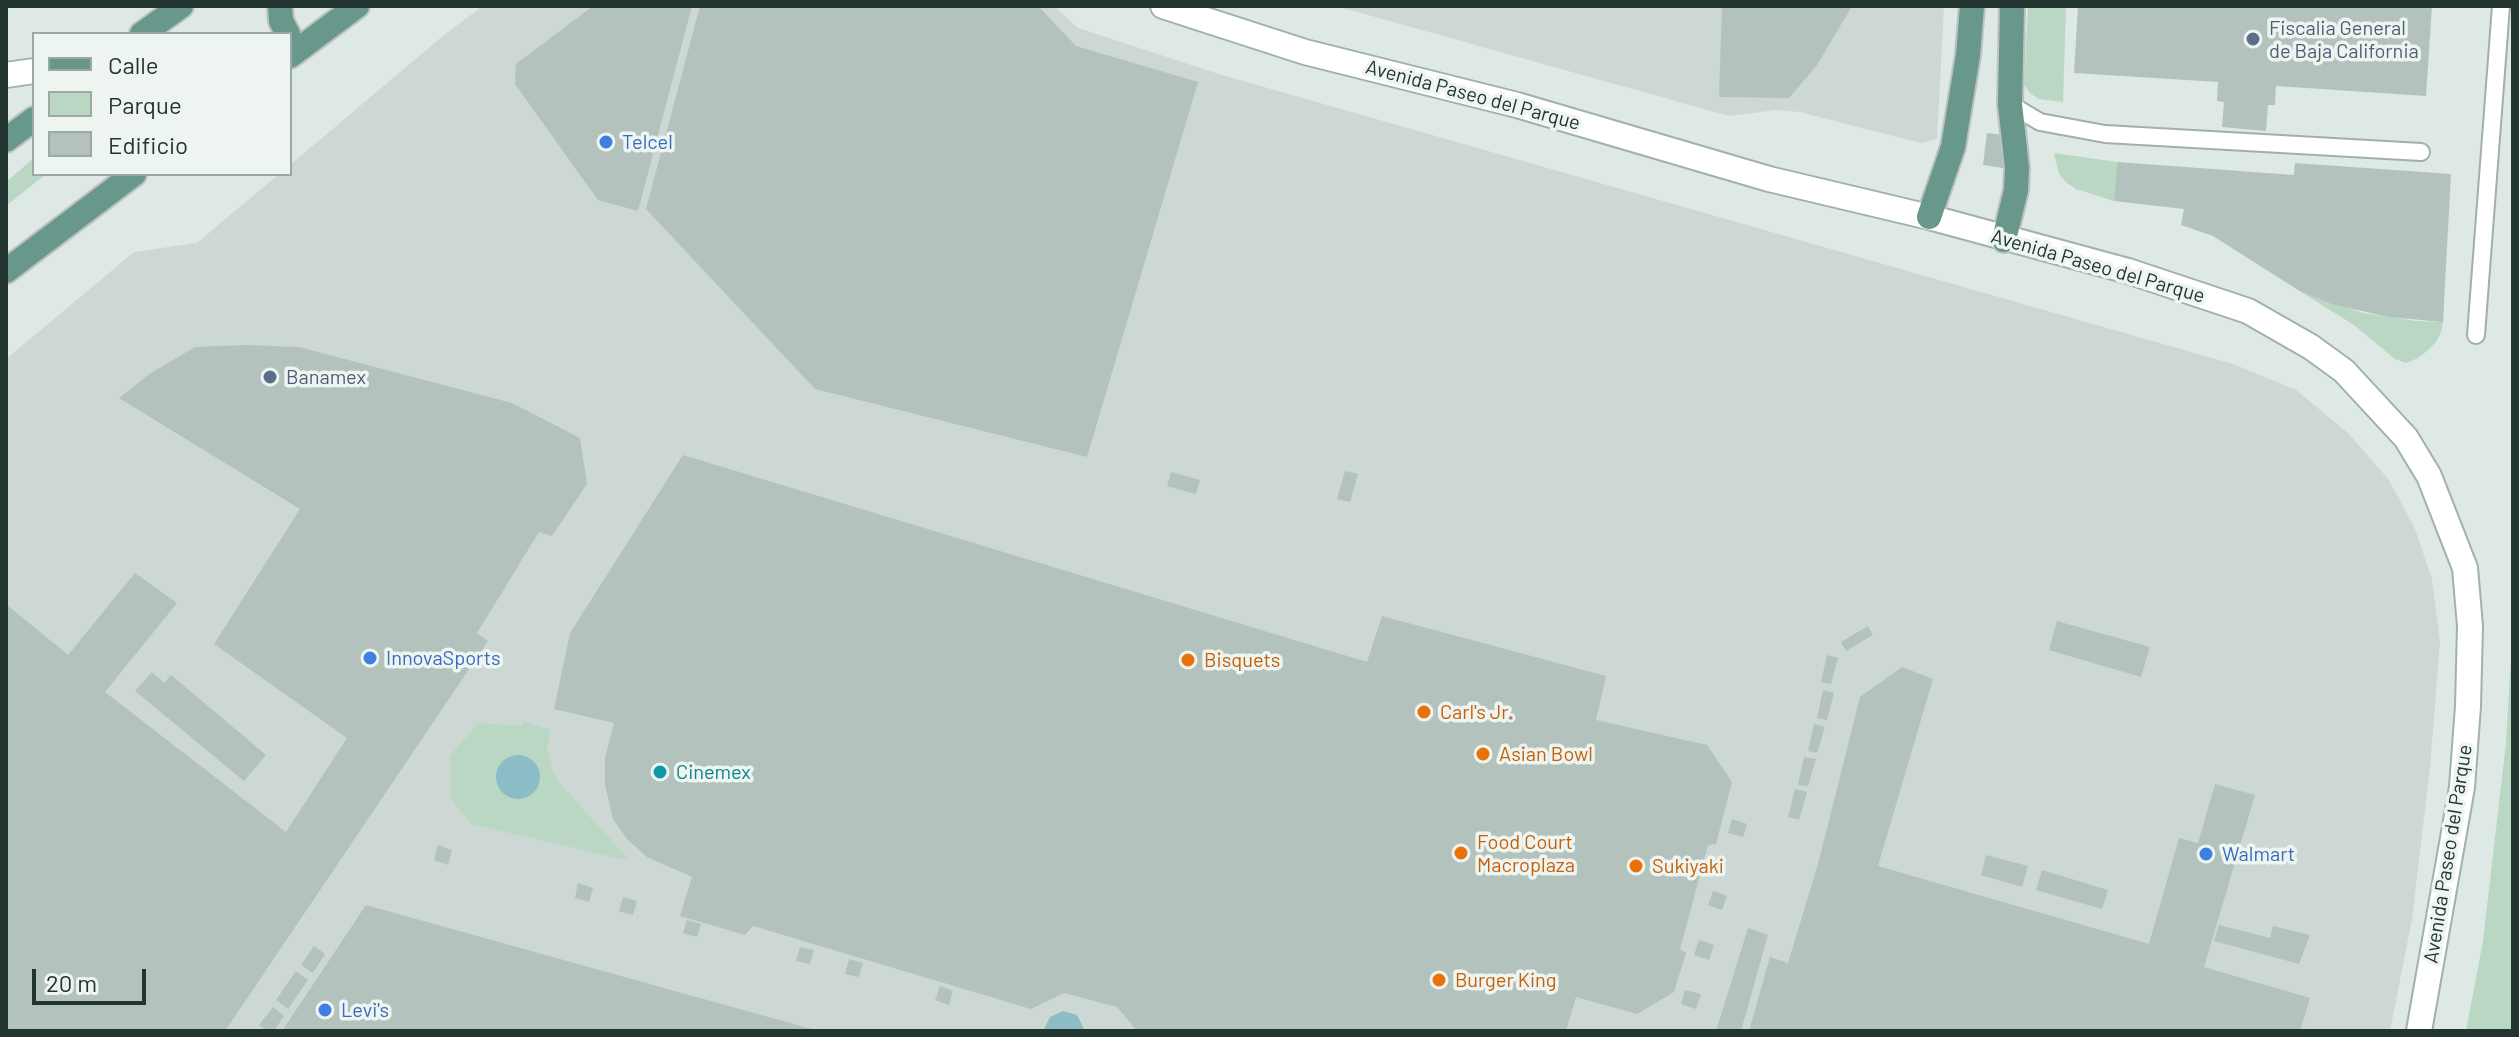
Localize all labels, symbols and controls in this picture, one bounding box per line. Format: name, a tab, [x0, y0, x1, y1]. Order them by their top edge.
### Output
place label: Fiscalia General de Baja California	[2269, 16, 2419, 63]
marker: Fiscalia General de Baja California	[2244, 30, 2262, 48]
legend	[32, 32, 292, 176]
text: Calle	[108, 50, 159, 79]
street label: Avenida Paseo del Parque	[1363, 55, 1583, 135]
text: Parque	[108, 90, 182, 119]
text: Edificio	[108, 130, 188, 159]
place label: Telcel	[622, 130, 673, 154]
marker: Telcel	[597, 133, 615, 151]
street label: Avenida Paseo del Parque	[1988, 224, 2208, 308]
place label: Banamex	[286, 365, 366, 389]
marker: Banamex	[261, 368, 279, 386]
place label: InnovaSports	[386, 646, 501, 670]
place label: Bisquets	[1204, 648, 1280, 672]
marker: InnovaSports	[361, 649, 379, 667]
marker: Bisquets	[1179, 651, 1197, 669]
place label: Carl's Jr.	[1440, 700, 1514, 724]
marker: Carl's Jr.	[1415, 703, 1433, 721]
place label: Asian Bowl	[1499, 742, 1593, 766]
street label: Avenida Paseo del Parque	[2419, 743, 2477, 965]
marker: Asian Bowl	[1474, 745, 1492, 763]
place label: Cinemex	[676, 760, 751, 784]
marker: Cinemex	[651, 763, 669, 781]
place label: Food Court Macroplaza	[1477, 830, 1575, 877]
place label: Walmart	[2222, 842, 2295, 866]
marker: Food Court Macroplaza	[1452, 844, 1470, 862]
marker: Walmart	[2197, 845, 2215, 863]
place label: Sukiyaki	[1652, 854, 1724, 878]
marker: Sukiyaki	[1627, 857, 1645, 875]
scale bar	[36, 953, 150, 1003]
text: 20 m	[46, 968, 97, 997]
place label: Burger King	[1455, 968, 1556, 992]
marker: Burger King	[1430, 971, 1448, 989]
place label: Levi's	[341, 998, 389, 1022]
marker: Levi's	[316, 1001, 334, 1019]

